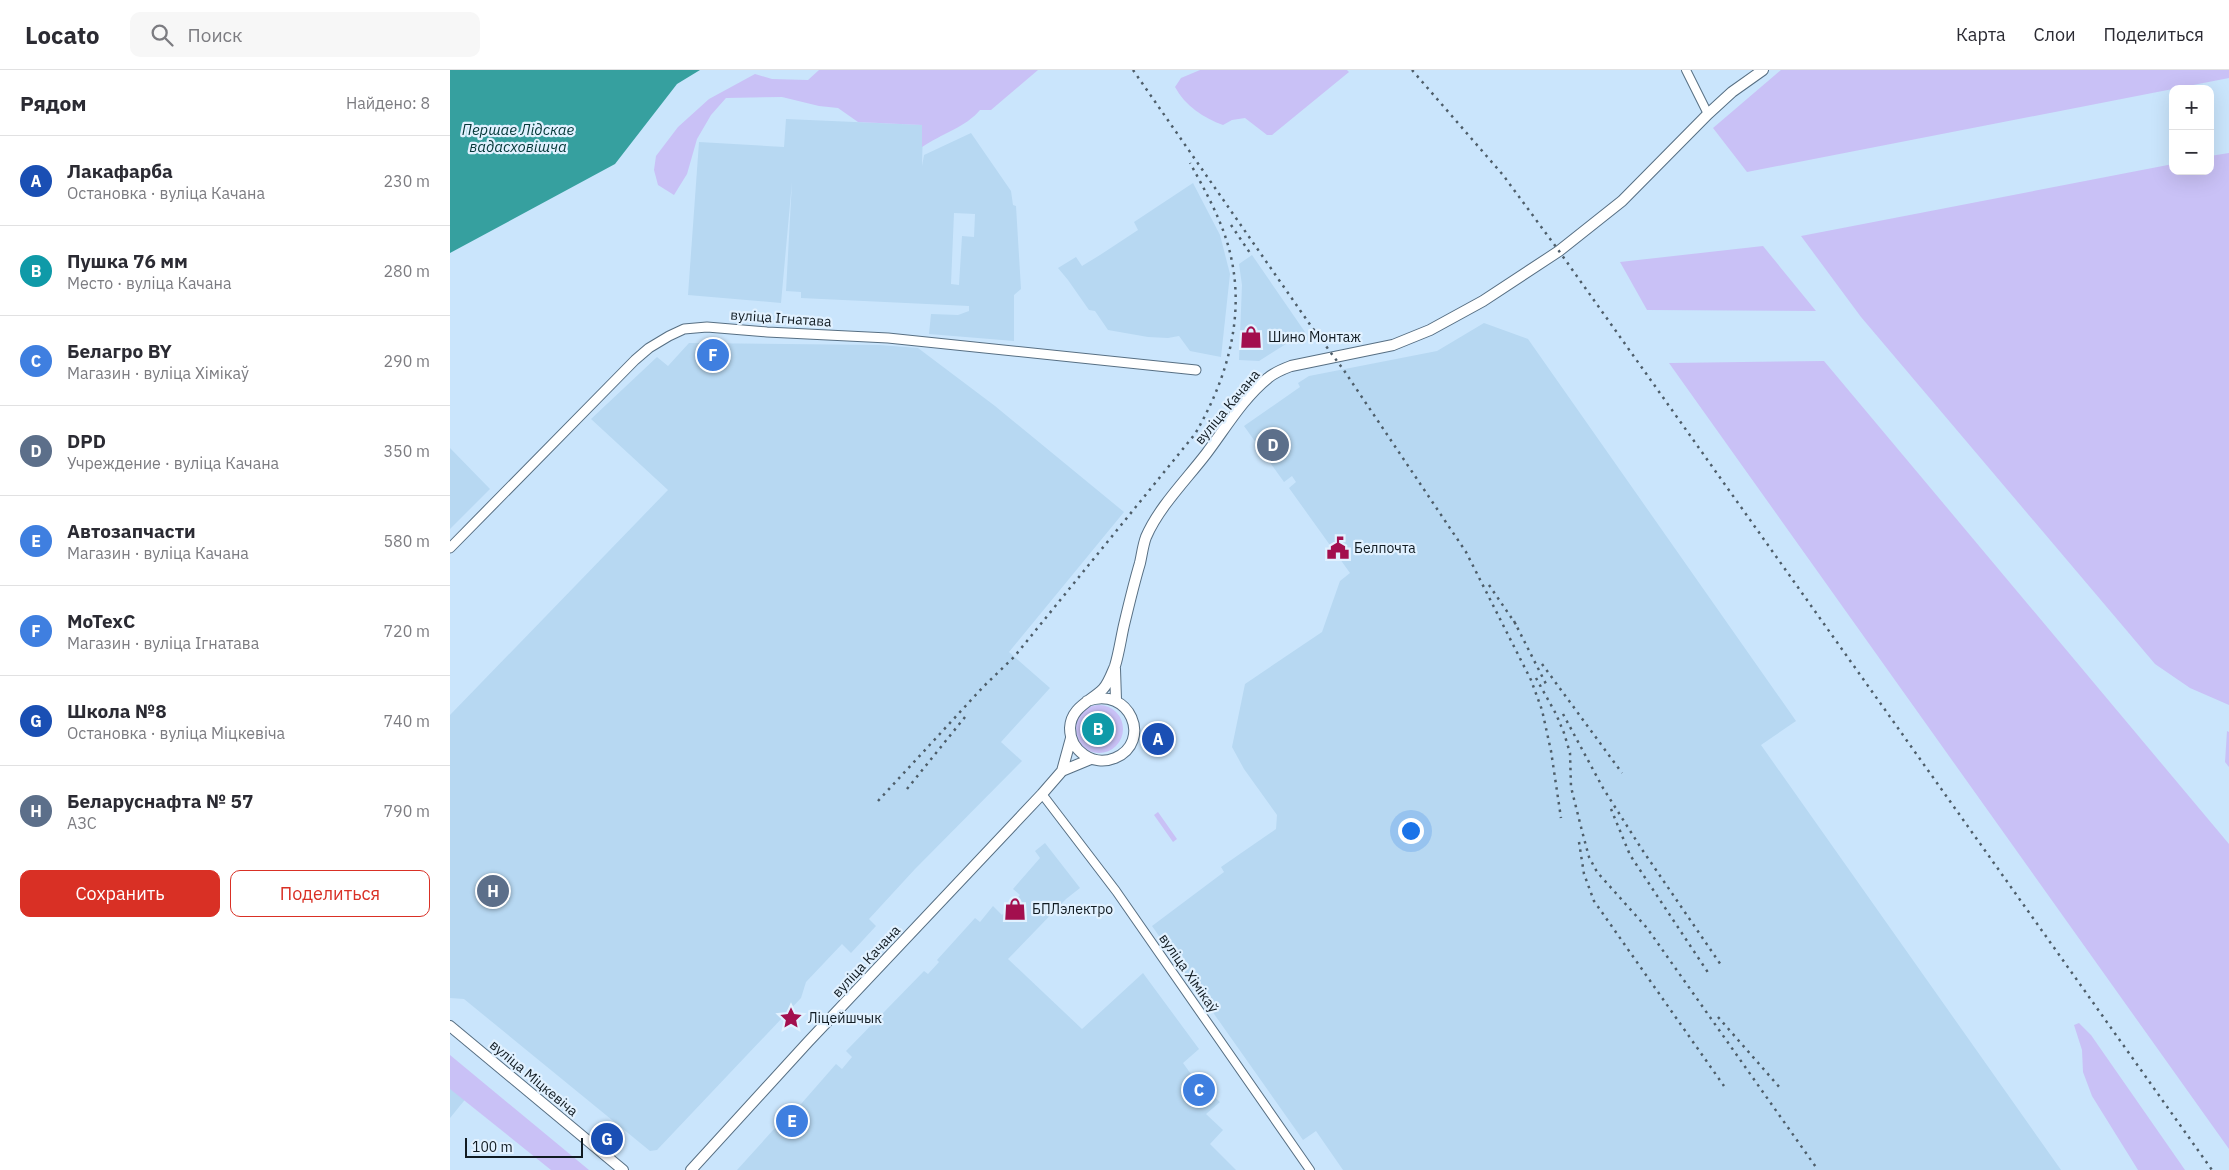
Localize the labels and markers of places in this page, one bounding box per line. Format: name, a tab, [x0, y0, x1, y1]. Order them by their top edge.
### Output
shop icon: Шино Монтаж	[1238, 324, 1264, 350]
place label: Шино Монтаж	[1268, 328, 1361, 346]
pin: F	[697, 336, 729, 374]
pin: D	[1257, 426, 1289, 464]
public building icon: Белпочта	[1325, 535, 1351, 561]
place label: Белпочта	[1354, 539, 1416, 557]
pin: B	[1082, 710, 1114, 748]
pin: A	[1142, 720, 1174, 758]
pin: H	[477, 872, 509, 910]
shop icon: БПЛэлектро	[1002, 896, 1028, 922]
place label: БПЛэлектро	[1032, 900, 1113, 918]
place icon: Ліцейшчык	[778, 1005, 804, 1031]
place label: Ліцейшчык	[808, 1009, 882, 1027]
pin: C	[1183, 1071, 1215, 1109]
pin: E	[776, 1102, 808, 1140]
pin: G	[591, 1120, 623, 1158]

